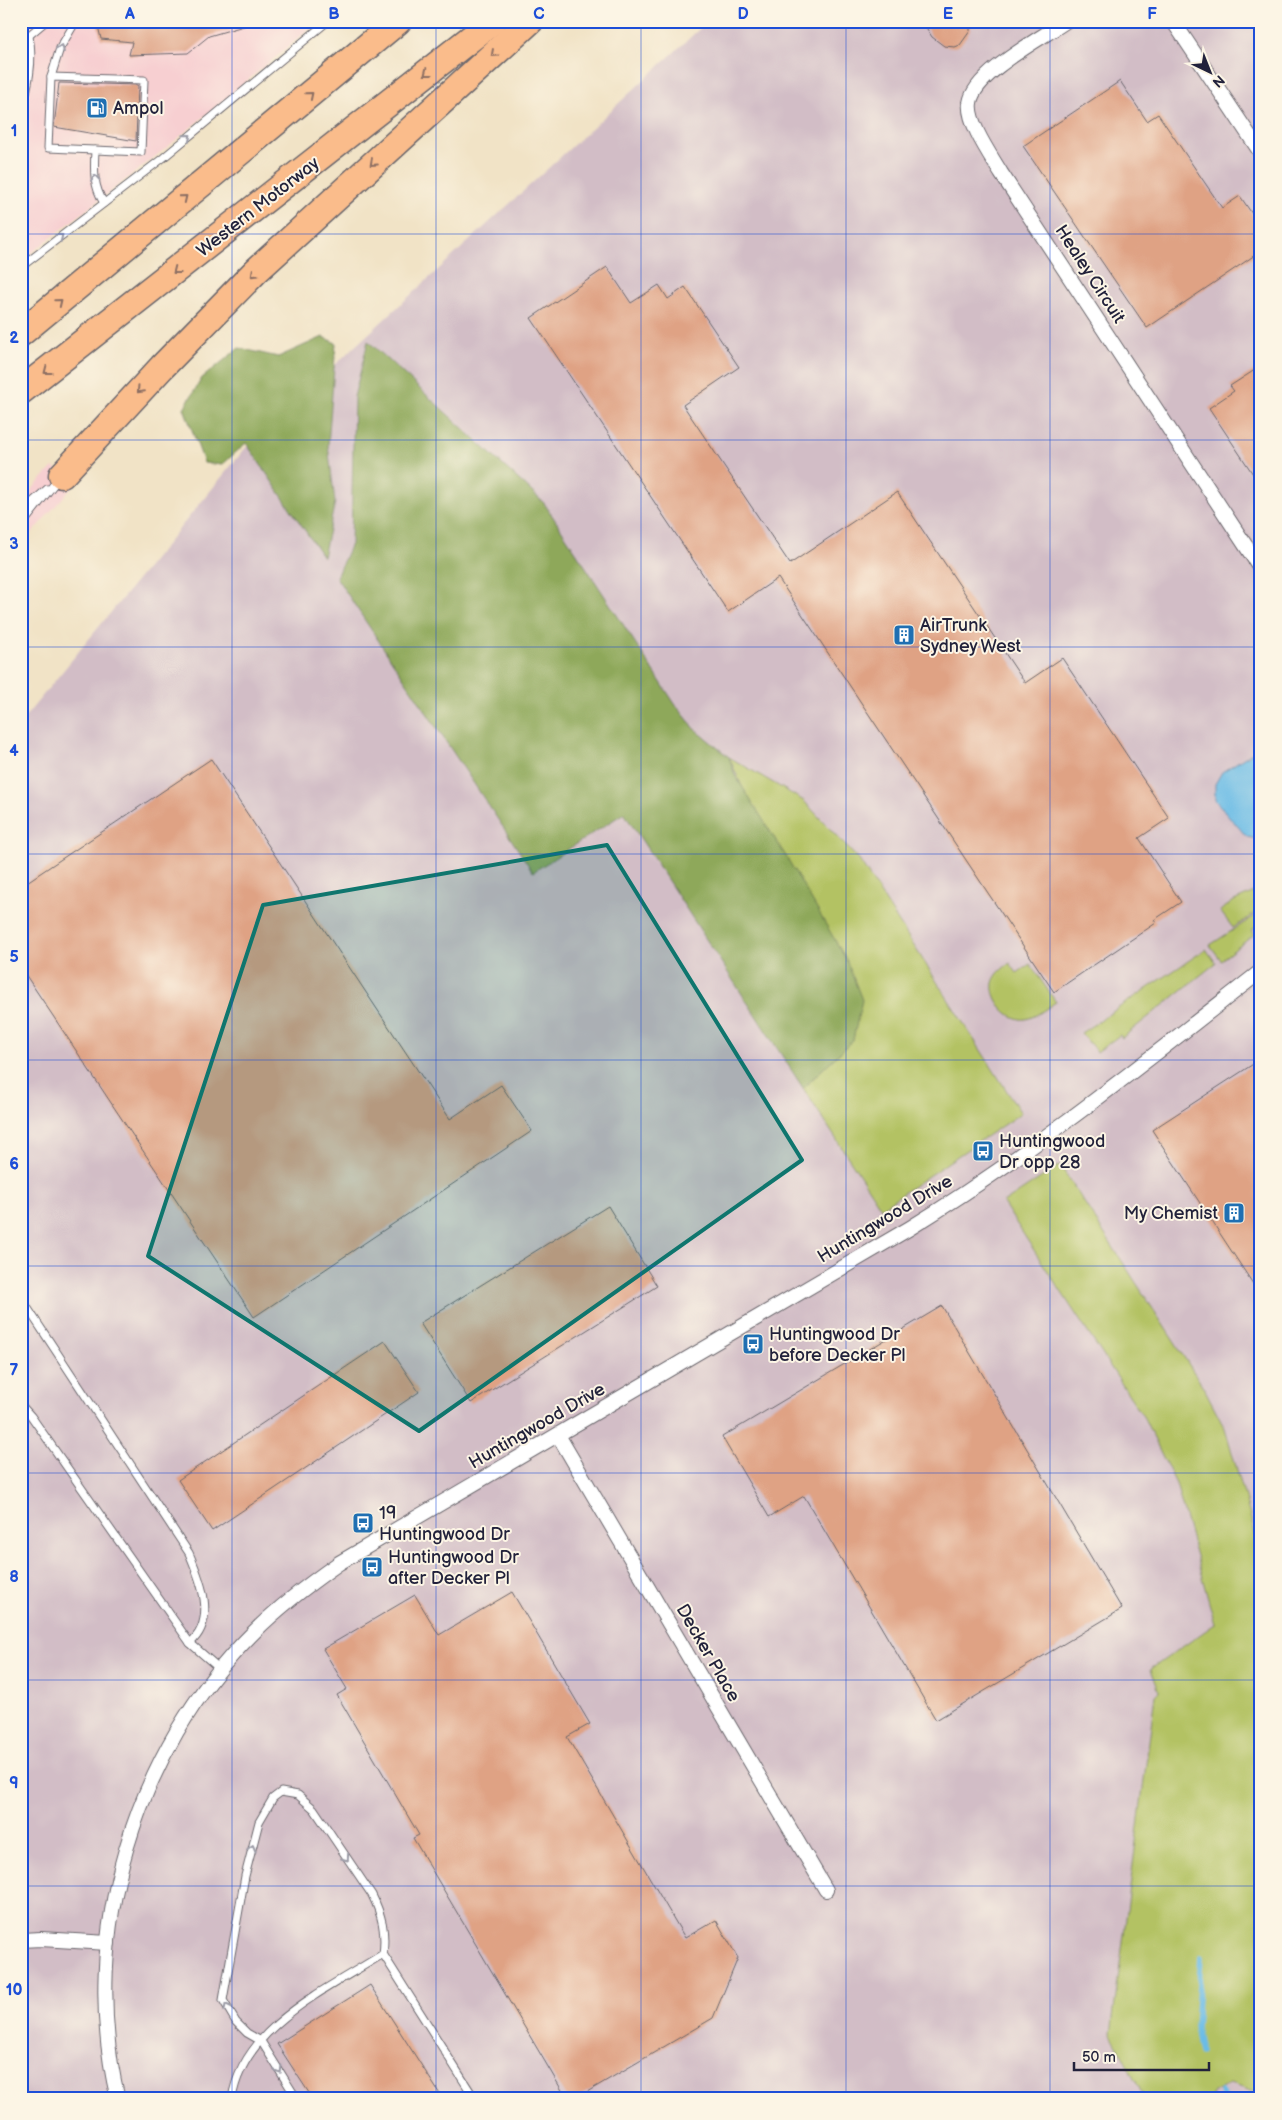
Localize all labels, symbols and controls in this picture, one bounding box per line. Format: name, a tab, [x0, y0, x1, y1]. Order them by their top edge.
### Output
text: A	[124, 5, 135, 24]
text: B	[328, 5, 340, 24]
text: C	[533, 5, 545, 24]
text: D	[737, 5, 749, 24]
text: E	[943, 5, 953, 24]
text: F	[1147, 5, 1157, 24]
one-way arrow	[55, 44, 65, 53]
one-way arrow	[490, 48, 499, 57]
north arrow	[1184, 48, 1234, 98]
one-way arrow	[424, 68, 433, 76]
text: N	[1209, 71, 1228, 91]
one-way arrow	[304, 91, 313, 100]
fuel station icon: Ampol	[85, 96, 109, 120]
place label: Ampol	[113, 98, 164, 119]
text: 1	[11, 122, 17, 141]
one-way arrow	[182, 135, 191, 143]
street label: Western Motorway	[193, 152, 324, 261]
one-way arrow	[370, 157, 379, 166]
one-way arrow	[90, 173, 101, 181]
one-way arrow	[179, 195, 188, 204]
street label: Healey Circuit	[1050, 221, 1130, 327]
one-way arrow	[54, 235, 63, 243]
one-way arrow	[173, 265, 182, 273]
one-way arrow	[251, 268, 260, 277]
one-way arrow	[53, 299, 62, 307]
text: 2	[9, 329, 19, 348]
one-way arrow	[44, 365, 53, 374]
one-way arrow	[137, 384, 146, 393]
text: 3	[9, 535, 19, 554]
place label: AirTrunk Sydney West	[920, 615, 1022, 657]
building icon: AirTrunk Sydney West	[892, 623, 916, 647]
text: 4	[9, 742, 19, 761]
text: 5	[9, 948, 19, 967]
place label: Huntingwood Dr opp 28	[999, 1131, 1105, 1173]
bus stop icon: Huntingwood Dr opp 28	[971, 1139, 995, 1163]
text: 6	[9, 1155, 19, 1174]
street label: Huntingwood Drive	[814, 1170, 956, 1268]
building icon: My Chemist	[1222, 1201, 1246, 1225]
place label: My Chemist	[1124, 1203, 1218, 1224]
place label: Huntingwood Dr before Decker Pl	[769, 1324, 906, 1366]
bus stop icon: Huntingwood Dr before Decker Pl	[741, 1332, 765, 1356]
text: 7	[10, 1361, 19, 1380]
street label: Huntingwood Drive	[465, 1378, 609, 1473]
place label: 19 Huntingwood Dr	[379, 1503, 510, 1545]
bus stop icon: 19 Huntingwood Dr	[351, 1511, 375, 1535]
place label: Huntingwood Dr after Decker Pl	[388, 1547, 519, 1589]
bus stop icon: Huntingwood Dr after Decker Pl	[360, 1555, 384, 1579]
text: 8	[9, 1568, 19, 1587]
street label: Decker Place	[672, 1600, 745, 1706]
text: 9	[9, 1774, 19, 1793]
one-way arrow	[247, 1845, 257, 1853]
one-way arrow	[340, 1852, 349, 1862]
text: 10	[6, 1981, 22, 2000]
one-way arrow	[223, 2003, 234, 2012]
scale bar	[1074, 2040, 1210, 2072]
text: 50 m	[1082, 2048, 1116, 2067]
one-way arrow	[272, 2065, 282, 2074]

